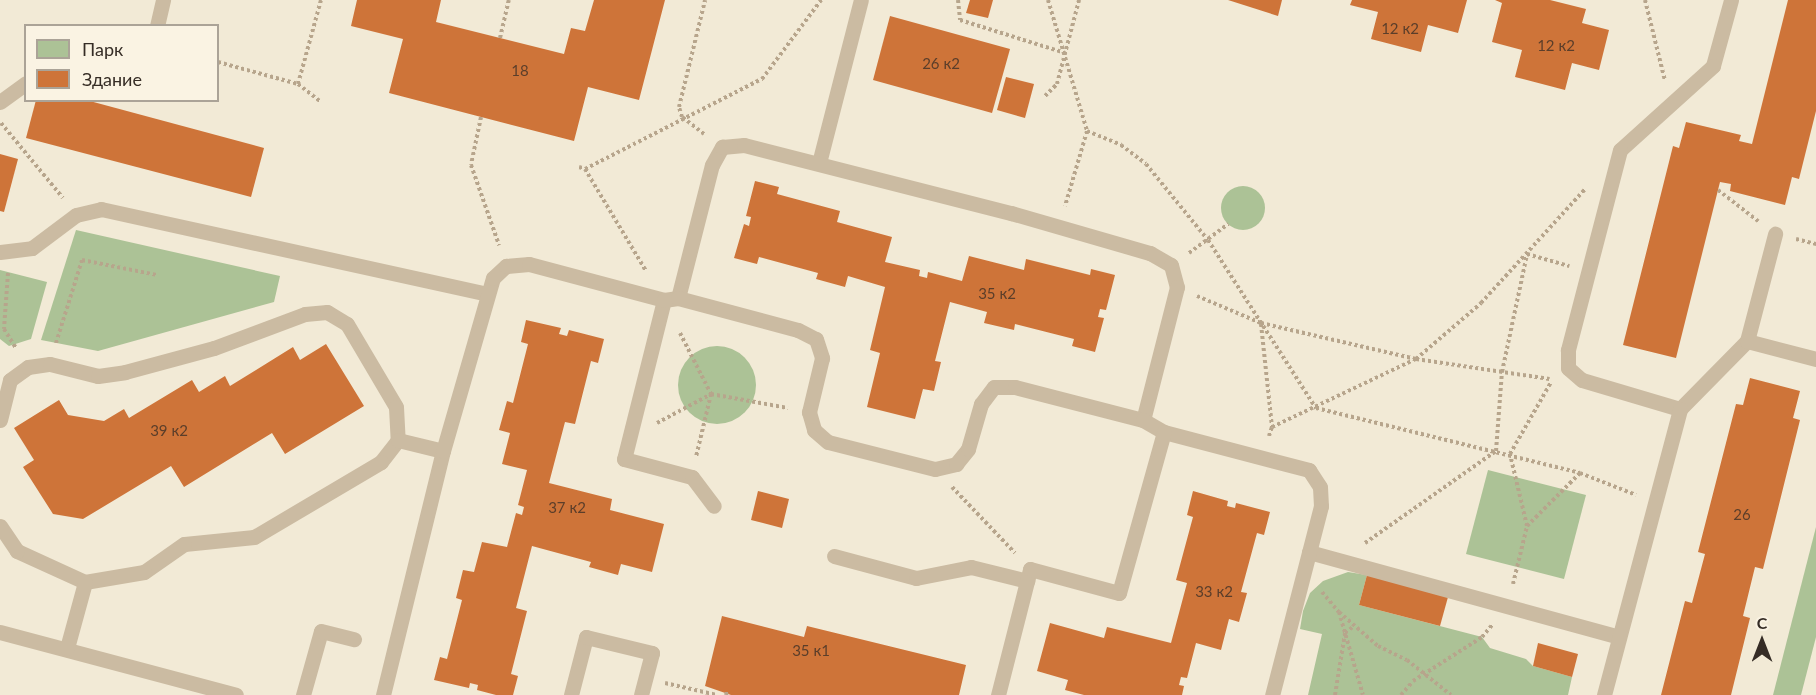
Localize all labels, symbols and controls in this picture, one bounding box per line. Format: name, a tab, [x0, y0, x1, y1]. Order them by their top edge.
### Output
house number: 12 к2	[1381, 20, 1419, 38]
legend	[24, 24, 219, 102]
house number: 12 к2	[1537, 37, 1575, 55]
text: Парк	[82, 38, 123, 60]
house number: 26 к2	[922, 55, 960, 73]
house number: 18	[511, 62, 529, 80]
text: Здание	[82, 68, 142, 90]
house number: 35 к2	[978, 285, 1016, 303]
house number: 39 к2	[150, 422, 188, 440]
house number: 37 к2	[548, 499, 586, 517]
house number: 26	[1733, 506, 1751, 524]
house number: 33 к2	[1195, 583, 1233, 601]
north arrow	[1732, 611, 1792, 671]
text: С	[1757, 613, 1767, 632]
house number: 35 к1	[792, 642, 830, 660]

